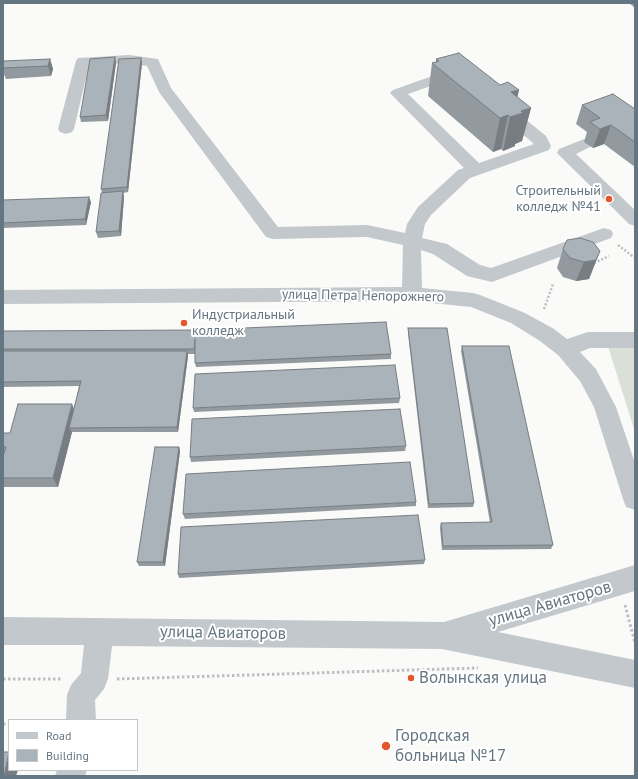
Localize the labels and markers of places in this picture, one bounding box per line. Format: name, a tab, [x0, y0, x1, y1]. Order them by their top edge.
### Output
place label: Строительный колледж №41	[515, 183, 601, 216]
marker: Строительный колледж №41	[604, 194, 614, 204]
place label: Индустриальный колледж	[192, 307, 295, 340]
marker: Индустриальный колледж	[179, 318, 189, 328]
place label: Волынская улица	[419, 668, 547, 688]
marker: Волынская улица	[406, 673, 416, 683]
place label: Городская больница №17	[395, 726, 506, 766]
marker: Городская больница №17	[380, 740, 392, 752]

